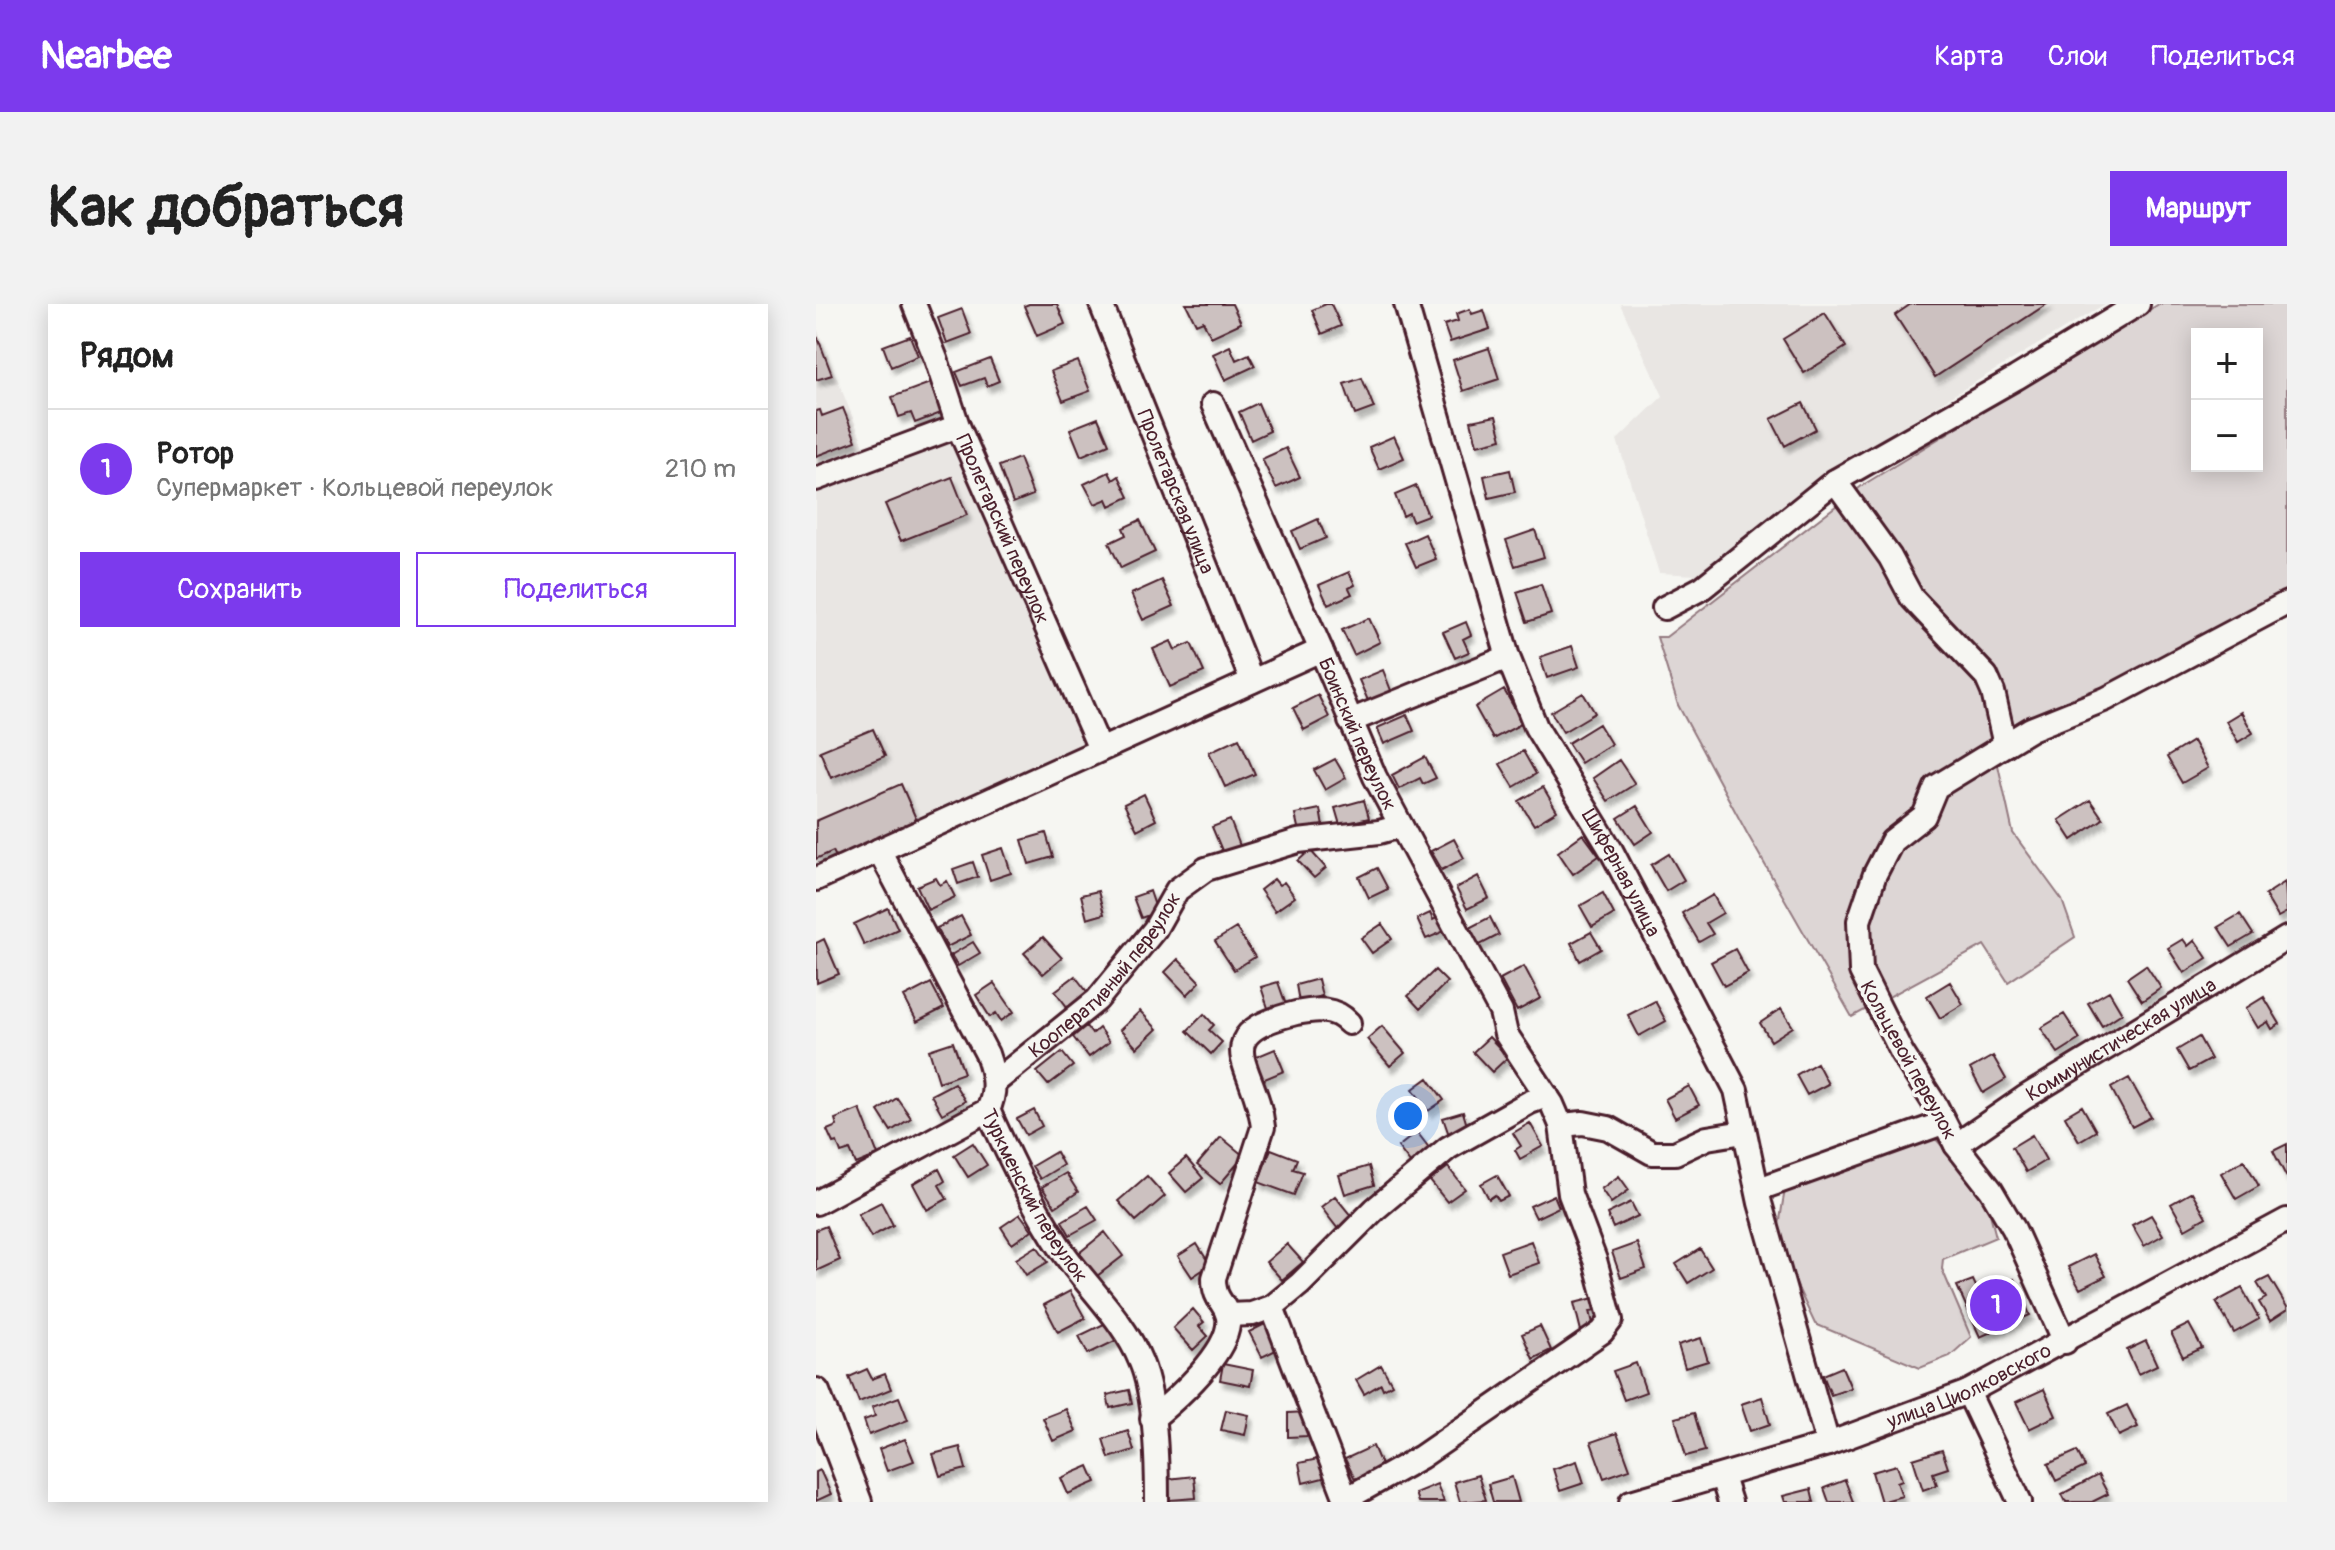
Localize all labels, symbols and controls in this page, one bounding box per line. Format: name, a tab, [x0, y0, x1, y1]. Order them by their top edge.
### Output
text: Nearbee	[40, 32, 172, 80]
text: Карта	[1934, 39, 2004, 74]
text: Слои	[2048, 39, 2107, 74]
text: Поделиться	[2151, 39, 2295, 74]
button: Маршрут	[2110, 171, 2287, 246]
text: Как добраться	[48, 174, 404, 243]
map controls	[2191, 328, 2263, 472]
button: +	[2191, 328, 2263, 400]
text: Рядом	[80, 335, 174, 378]
button: −	[2191, 400, 2263, 472]
street label: Пролетарская улица	[1132, 406, 1220, 577]
street label: Пролетарский переулок	[950, 430, 1055, 628]
text: Poтор	[156, 435, 234, 472]
text: 1	[101, 453, 111, 485]
text: 210 m	[665, 453, 736, 485]
text: Супермаркет · Кольцевой переулок	[156, 472, 554, 504]
button: Сохранить	[80, 552, 400, 627]
button: Поделиться	[416, 552, 736, 627]
street label: Боинский переулок	[1313, 654, 1402, 815]
street label: Шиферная улица	[1576, 805, 1666, 941]
street label: Кооперативный переулок	[1023, 888, 1186, 1063]
street label: Коммунистическая улица	[2021, 972, 2221, 1107]
street label: Кольцевой переулок	[1854, 976, 1963, 1144]
your location	[1388, 1096, 1428, 1136]
street label: Туркменский переулок	[976, 1105, 1093, 1287]
pin: 1	[1970, 1275, 2022, 1335]
street label: улица Циолковского	[1882, 1337, 2056, 1434]

